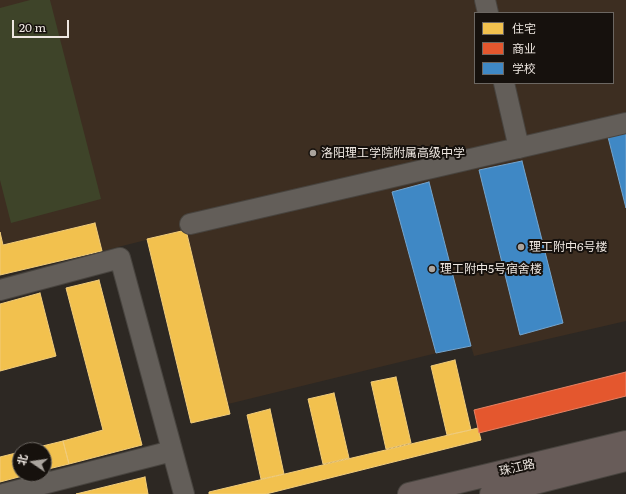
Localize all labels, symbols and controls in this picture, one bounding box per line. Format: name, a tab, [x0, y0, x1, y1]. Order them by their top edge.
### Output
scale bar	[14, 12, 71, 38]
legend	[474, 12, 614, 84]
text: 20 m	[19, 18, 46, 36]
text: 住宅	[512, 19, 536, 37]
text: 商业	[512, 39, 536, 57]
text: 学校	[512, 59, 536, 77]
place label: 洛阳理工学院附属高级中学	[321, 146, 465, 160]
marker: 洛阳理工学院附属高级中学	[308, 148, 318, 158]
place label: 理工附中6号楼	[529, 240, 607, 254]
marker: 理工附中6号楼	[516, 242, 526, 252]
place label: 理工附中5号宿舍楼	[440, 262, 542, 276]
marker: 理工附中5号宿舍楼	[427, 264, 437, 274]
north arrow	[12, 442, 52, 482]
text: 北	[12, 452, 30, 467]
street label: 珠江路	[498, 457, 536, 479]

